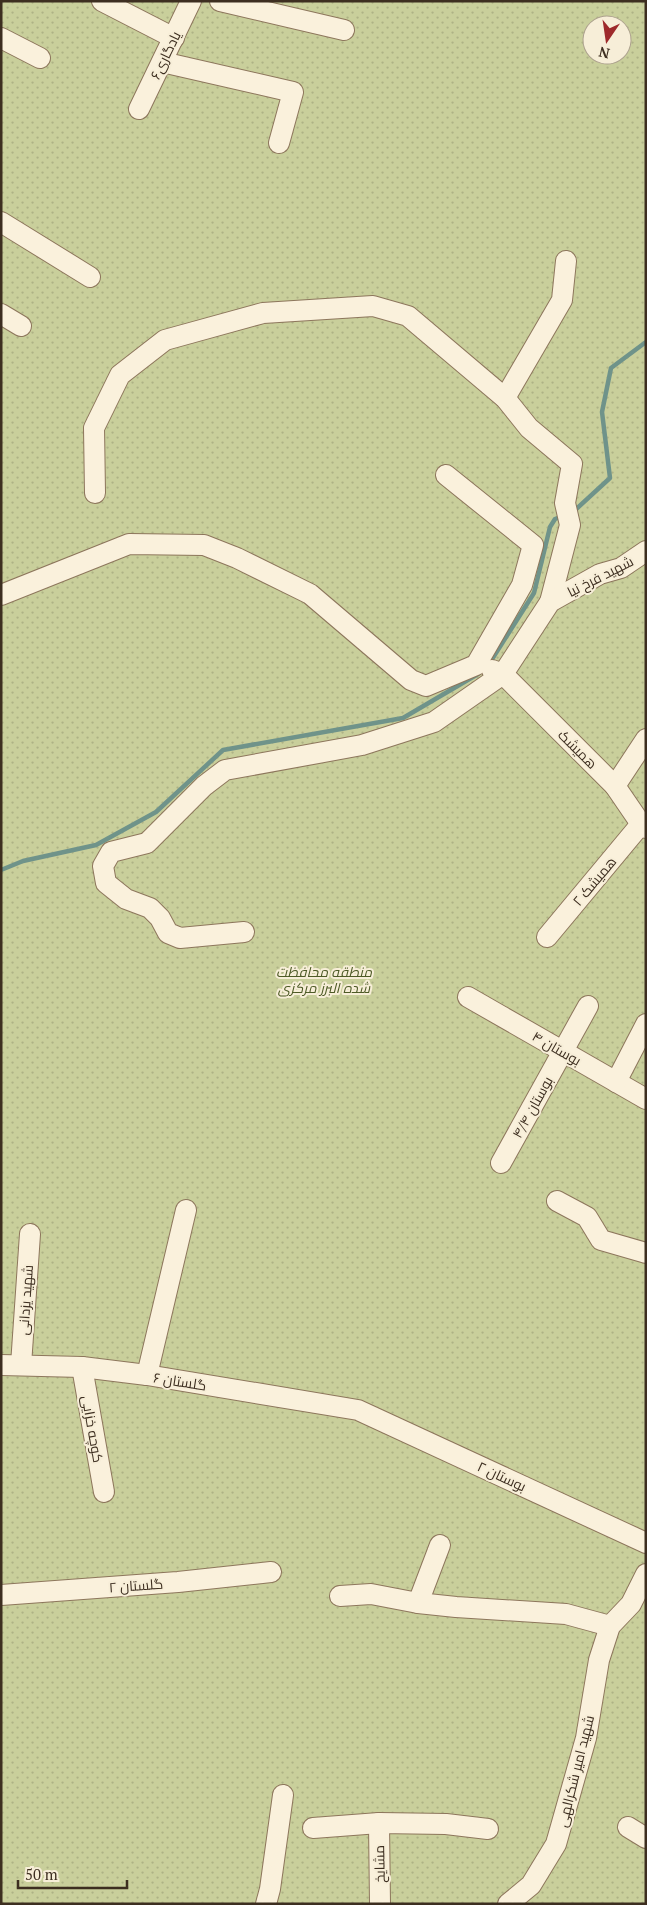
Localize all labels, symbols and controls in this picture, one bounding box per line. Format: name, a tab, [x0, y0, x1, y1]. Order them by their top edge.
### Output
north arrow	[582, 15, 632, 65]
street label: یادگاری۶	[145, 28, 185, 82]
text: N	[596, 43, 611, 64]
street label: شهید فرخ نیا	[564, 551, 636, 601]
street label: همیشک	[554, 725, 602, 773]
street label: همیشک ۲	[568, 852, 620, 910]
park label: منطقه محافظت شده البرز مرکزی	[276, 962, 373, 997]
street label: بوستان ۴	[529, 1026, 585, 1070]
street label: بوستان ۴/۴	[507, 1073, 557, 1141]
street label: شهید یزدانی	[13, 1264, 37, 1336]
street label: گلستان ۶	[152, 1367, 208, 1395]
street label: کوچه خزایی	[77, 1394, 108, 1464]
street label: بوستان ۲	[475, 1456, 529, 1496]
street label: گلستان ۲	[108, 1574, 164, 1596]
street label: شهید امیر شکرالهی	[552, 1713, 598, 1829]
street label: مشایخ	[369, 1845, 389, 1883]
scale bar	[18, 1858, 126, 1890]
text: 50 m	[25, 1864, 58, 1884]

